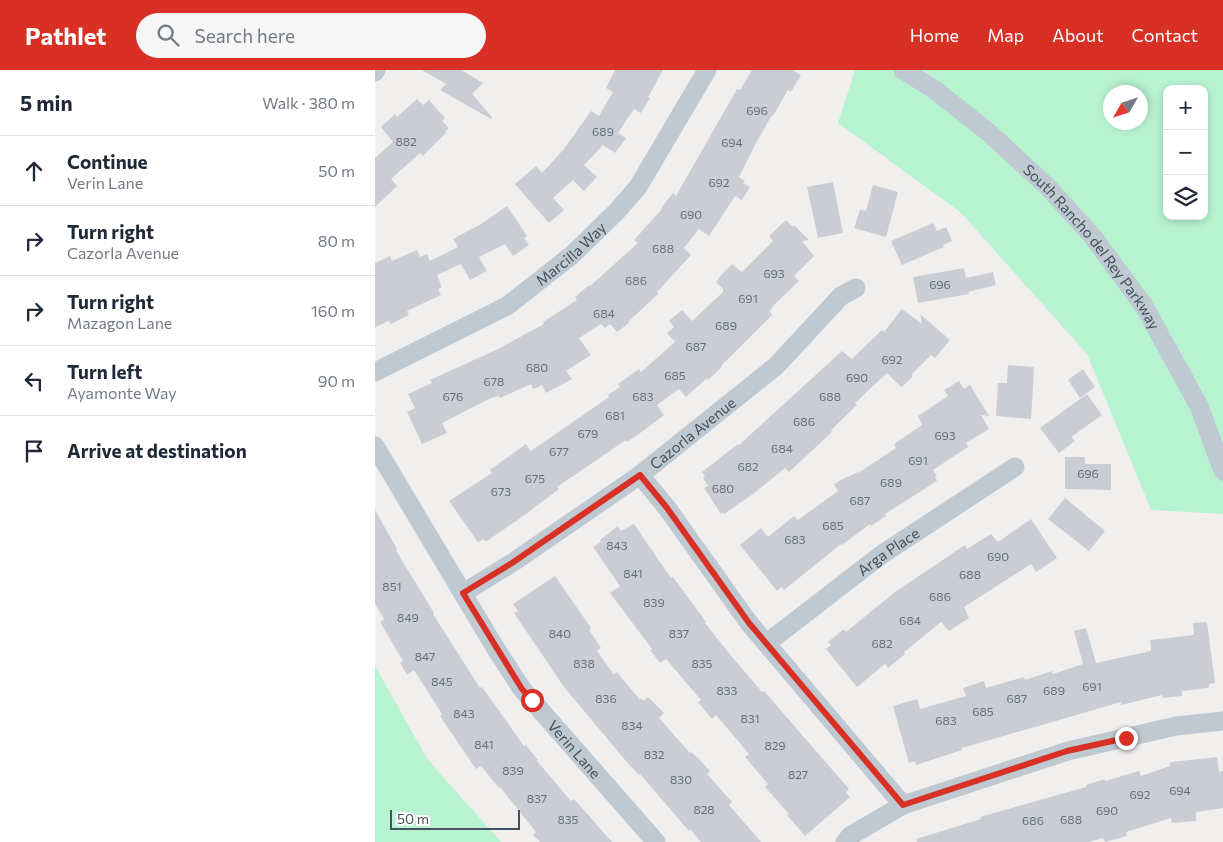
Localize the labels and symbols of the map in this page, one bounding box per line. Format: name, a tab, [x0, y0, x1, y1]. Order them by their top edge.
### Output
north arrow	[1103, 85, 1148, 130]
house number: 696	[746, 103, 768, 117]
house number: 689	[592, 124, 614, 138]
house number: 882	[395, 134, 417, 148]
house number: 694	[721, 135, 743, 149]
street label: South Rancho del Rey Parkway	[1020, 160, 1164, 333]
house number: 692	[708, 175, 730, 189]
house number: 690	[680, 207, 702, 221]
street label: Marcilla Way	[532, 218, 610, 289]
house number: 688	[652, 241, 674, 255]
house number: 693	[763, 266, 785, 280]
house number: 686	[625, 273, 647, 287]
house number: 696	[929, 277, 951, 291]
house number: 691	[738, 291, 758, 305]
house number: 684	[593, 306, 615, 320]
house number: 689	[715, 318, 737, 332]
house number: 687	[686, 339, 706, 353]
house number: 692	[881, 352, 903, 366]
house number: 680	[526, 360, 548, 374]
house number: 685	[664, 368, 686, 382]
house number: 690	[846, 370, 868, 384]
house number: 678	[484, 374, 504, 388]
house number: 676	[443, 389, 463, 403]
house number: 683	[632, 389, 654, 403]
house number: 688	[819, 389, 841, 403]
street label: Cazorla Avenue	[646, 393, 739, 473]
house number: 681	[605, 408, 625, 422]
house number: 686	[793, 414, 815, 428]
house number: 679	[578, 426, 598, 440]
house number: 693	[934, 428, 956, 442]
house number: 684	[771, 441, 793, 455]
house number: 677	[549, 444, 569, 458]
house number: 691	[908, 453, 928, 467]
house number: 682	[737, 459, 759, 473]
house number: 696	[1077, 466, 1099, 480]
house number: 675	[525, 471, 545, 485]
house number: 689	[880, 475, 902, 489]
house number: 680	[712, 481, 734, 495]
house number: 673	[491, 484, 511, 498]
house number: 687	[850, 493, 870, 507]
house number: 685	[822, 518, 844, 532]
street label: Arga Place	[853, 523, 923, 579]
house number: 683	[784, 532, 806, 546]
house number: 843	[606, 538, 628, 552]
house number: 690	[987, 549, 1009, 563]
house number: 841	[623, 566, 643, 580]
house number: 688	[959, 567, 981, 581]
house number: 851	[382, 579, 402, 593]
house number: 686	[929, 589, 951, 603]
house number: 839	[643, 595, 665, 609]
house number: 849	[397, 610, 419, 624]
house number: 684	[899, 613, 921, 627]
house number: 840	[549, 626, 571, 640]
house number: 837	[669, 626, 689, 640]
house number: 682	[871, 636, 893, 650]
house number: 847	[415, 649, 435, 663]
house number: 838	[573, 656, 595, 670]
house number: 835	[692, 656, 713, 670]
house number: 845	[431, 674, 453, 688]
house number: 691	[1082, 679, 1102, 693]
house number: 833	[717, 683, 738, 697]
house number: 689	[1043, 683, 1065, 697]
route start	[521, 689, 544, 712]
house number: 836	[595, 691, 617, 705]
house number: 687	[1007, 691, 1027, 705]
house number: 685	[972, 704, 994, 718]
house number: 843	[453, 706, 475, 720]
house number: 831	[740, 711, 760, 725]
house number: 683	[935, 713, 957, 727]
street label: Verin Lane	[544, 716, 605, 782]
house number: 834	[621, 718, 643, 732]
route end	[1115, 727, 1138, 750]
house number: 841	[474, 737, 494, 751]
house number: 829	[764, 738, 786, 752]
house number: 832	[644, 747, 665, 761]
house number: 839	[502, 763, 524, 777]
house number: 827	[788, 767, 808, 781]
house number: 830	[670, 772, 692, 786]
house number: 694	[1169, 783, 1191, 797]
house number: 692	[1129, 787, 1151, 801]
house number: 837	[527, 791, 547, 805]
house number: 828	[693, 802, 715, 816]
house number: 690	[1096, 803, 1118, 817]
scale bar	[390, 807, 520, 830]
house number: 835	[558, 812, 579, 826]
house number: 688	[1060, 812, 1082, 826]
house number: 686	[1022, 813, 1044, 827]

